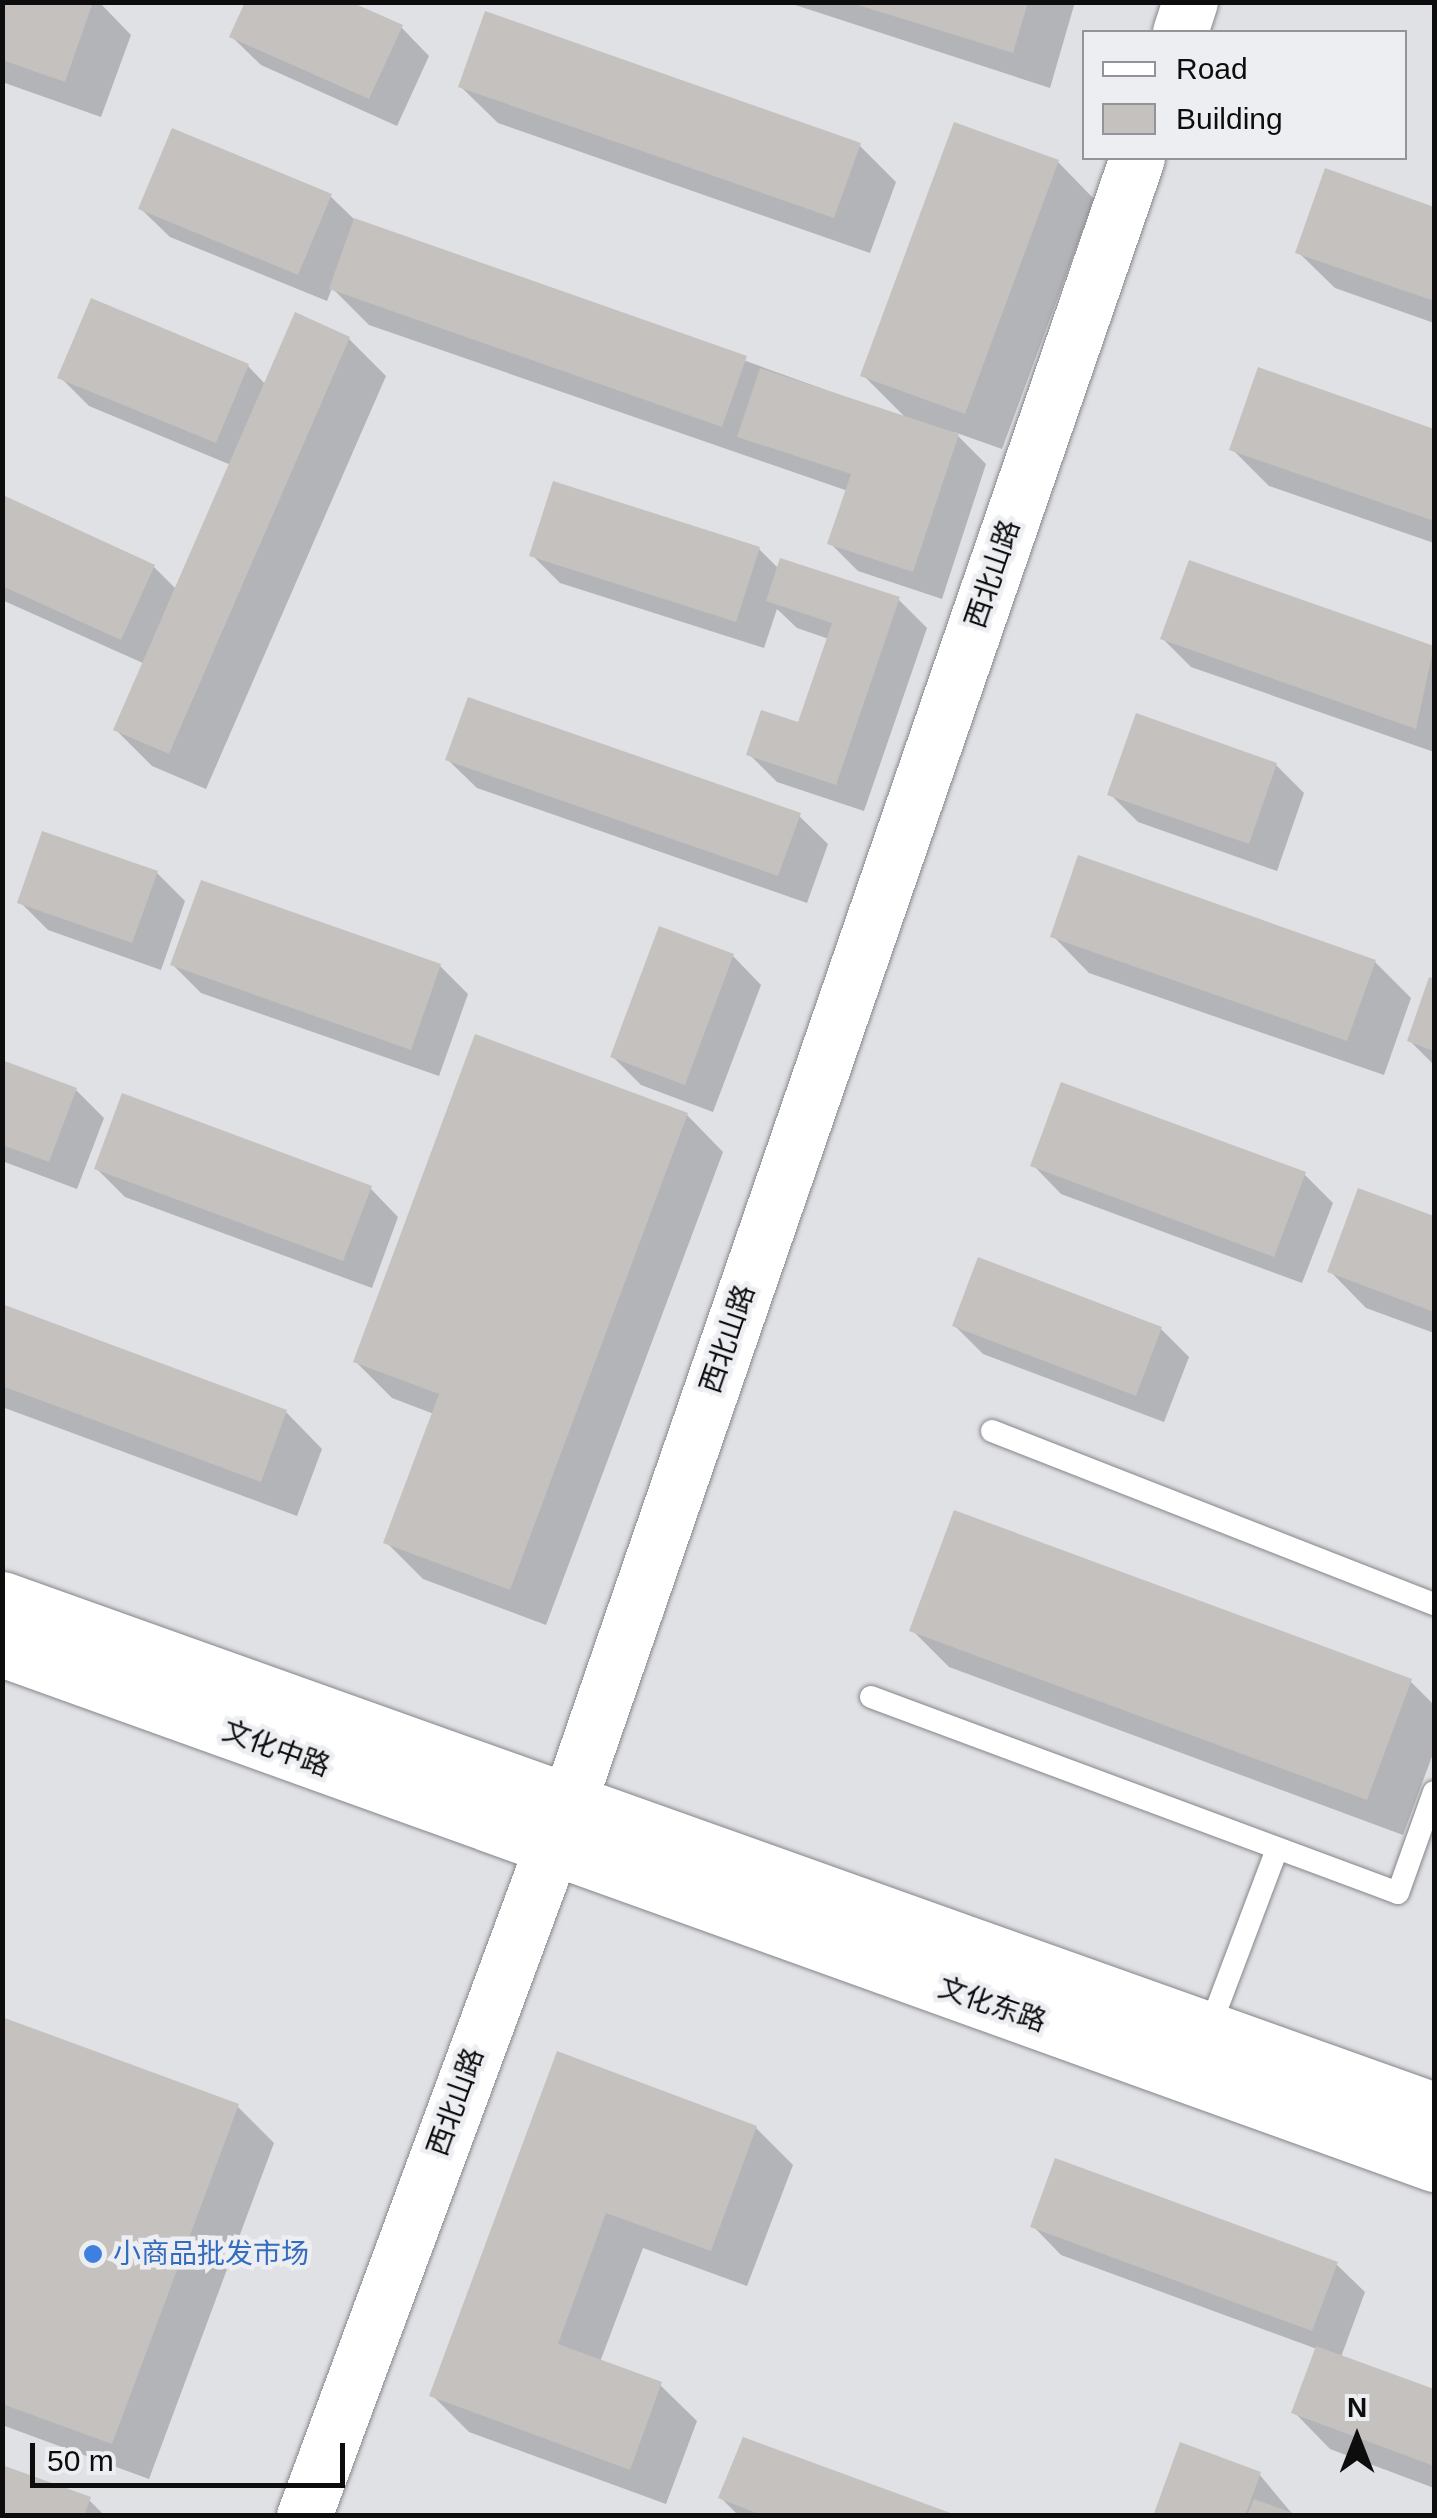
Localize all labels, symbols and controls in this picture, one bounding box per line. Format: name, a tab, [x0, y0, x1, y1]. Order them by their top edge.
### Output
legend	[1082, 30, 1407, 160]
text: Road	[1176, 52, 1248, 85]
text: Building	[1176, 102, 1283, 135]
street label: 西北山路	[959, 516, 1027, 632]
street label: 西北山路	[694, 1281, 762, 1397]
street label: 文化中路	[218, 1714, 334, 1784]
street label: 文化东路	[934, 1971, 1050, 2039]
street label: 西北山路	[421, 2044, 491, 2160]
place label: 小商品批发市场	[113, 2237, 309, 2271]
marker: 小商品批发市场	[82, 2243, 104, 2265]
north arrow	[1307, 2388, 1407, 2488]
text: N	[1347, 2392, 1367, 2423]
scale bar	[35, 2423, 350, 2485]
text: 50 m	[47, 2444, 114, 2477]

